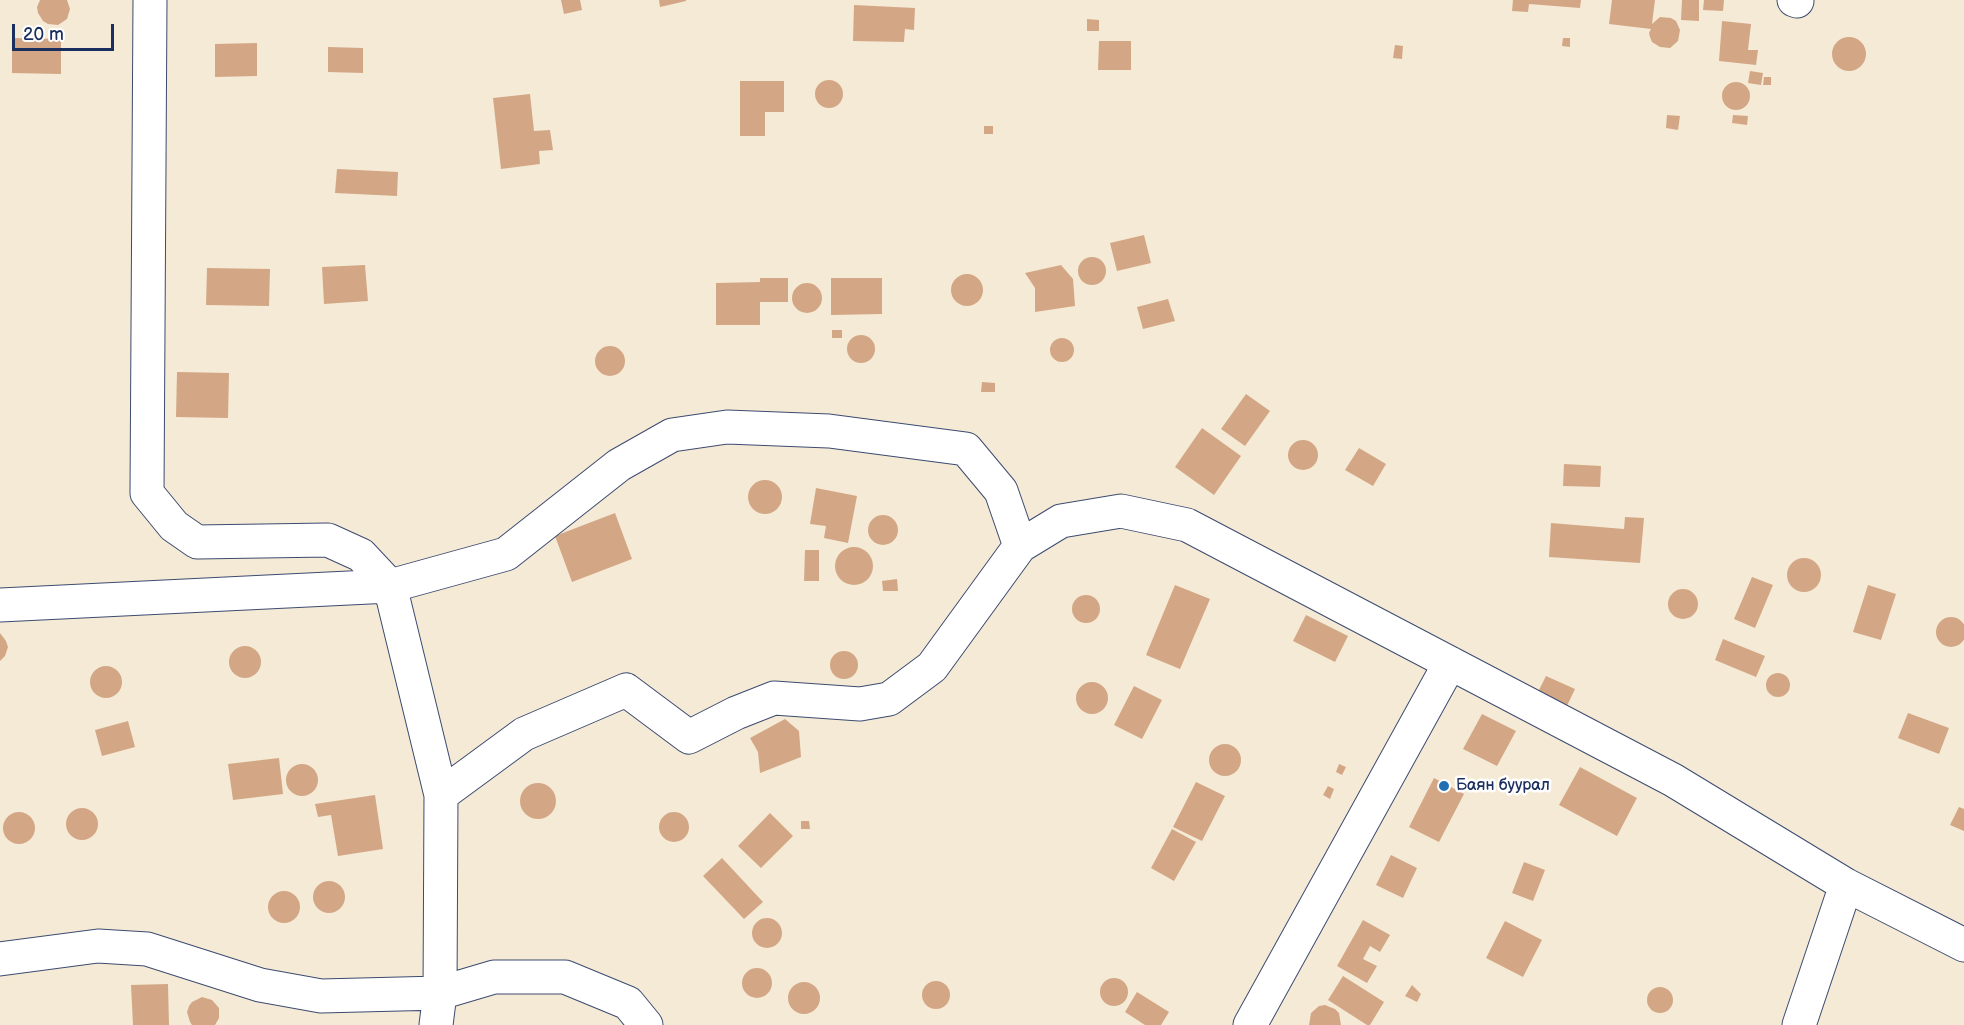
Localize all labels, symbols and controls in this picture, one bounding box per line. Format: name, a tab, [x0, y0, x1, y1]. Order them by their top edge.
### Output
scale bar	[15, 12, 117, 50]
text: 20 m	[23, 24, 64, 45]
place label: Баян буурал	[1456, 776, 1550, 796]
marker: Баян буурал	[1437, 779, 1451, 793]

